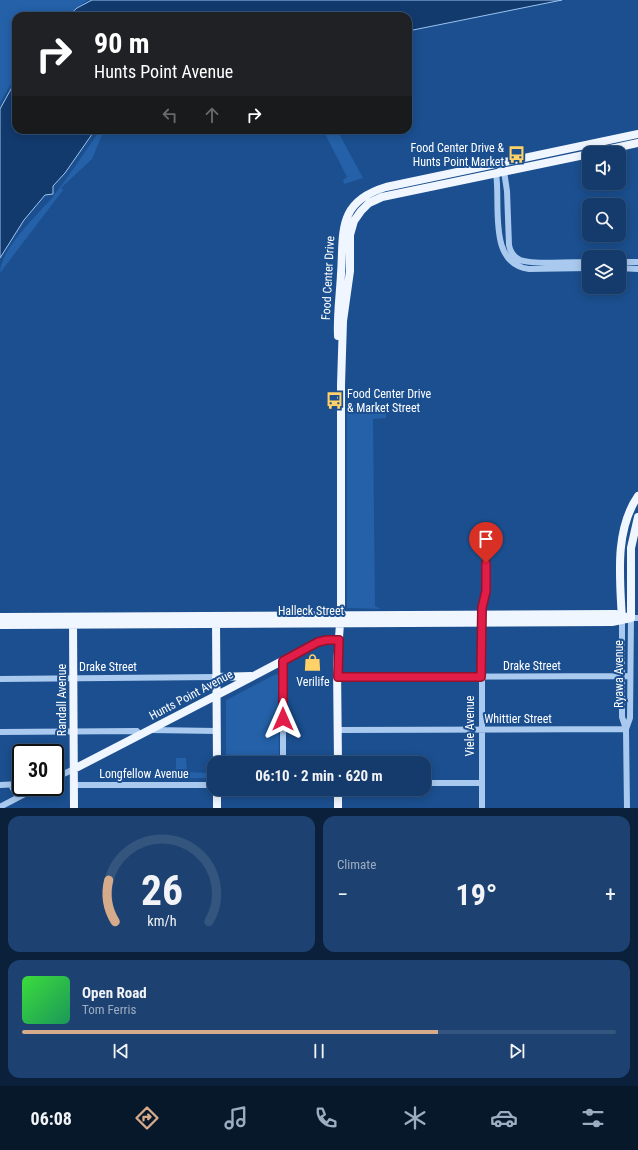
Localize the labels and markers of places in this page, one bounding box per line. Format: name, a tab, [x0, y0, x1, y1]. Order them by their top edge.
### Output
place label: Food Center Drive & Hunts Point Market	[411, 141, 504, 169]
bus stop icon: Food Center Drive & Hunts Point Market	[507, 145, 527, 165]
place label: Food Center Drive & Market Street	[347, 387, 432, 415]
bus stop icon: Food Center Drive & Market Street	[324, 391, 344, 411]
pin	[469, 522, 503, 563]
shop icon: Verilife	[303, 653, 323, 673]
place label: Verilife	[296, 675, 330, 689]

